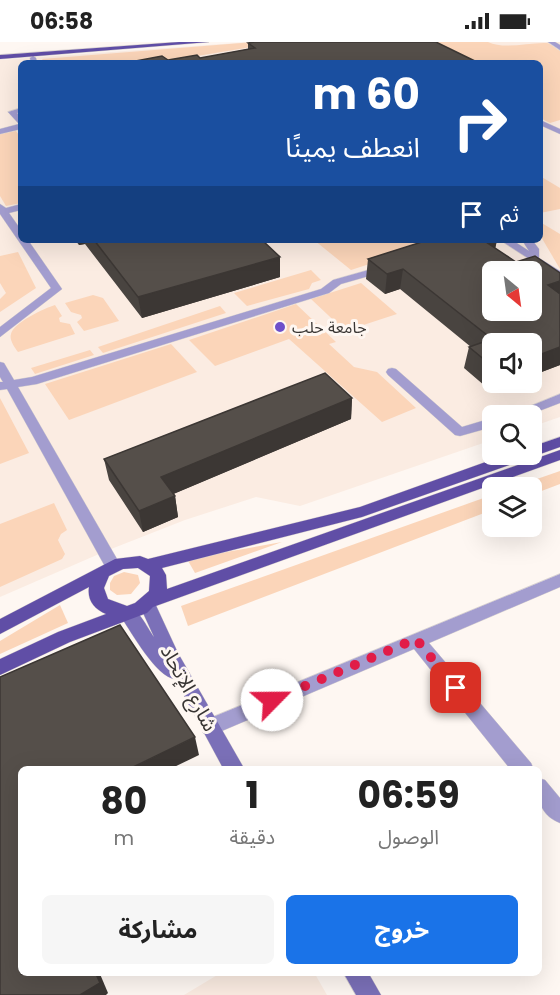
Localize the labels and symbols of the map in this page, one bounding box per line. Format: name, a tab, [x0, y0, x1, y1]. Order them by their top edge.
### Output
north arrow	[482, 261, 542, 321]
place label: جامعة حلب	[292, 316, 367, 339]
marker: جامعة حلب	[273, 320, 287, 334]
street label: شارع الإتحاد	[153, 640, 224, 737]
pin	[430, 662, 481, 713]
position arrow	[240, 668, 304, 732]

